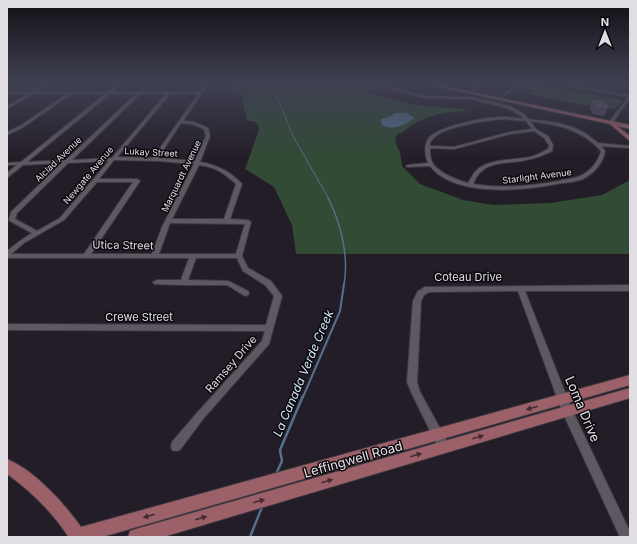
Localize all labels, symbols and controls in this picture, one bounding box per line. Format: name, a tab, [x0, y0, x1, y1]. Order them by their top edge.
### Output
north arrow	[585, 12, 625, 52]
text: N	[601, 15, 609, 29]
street label: Alclad Avenue	[32, 134, 84, 184]
street label: Marquardt Avenue	[159, 138, 203, 214]
street label: Newgate Avenue	[61, 144, 115, 206]
street label: Lukay Street	[124, 145, 178, 159]
street label: Starlight Avenue	[502, 166, 572, 186]
street label: Utica Street	[92, 237, 154, 253]
street label: Coteau Drive	[434, 270, 502, 284]
water label: La Canada Verde Creek	[269, 307, 337, 439]
street label: Crewe Street	[105, 310, 173, 324]
street label: Ramsey Drive	[202, 332, 260, 396]
street label: Loma Drive	[562, 374, 604, 444]
one-way arrow	[526, 405, 538, 411]
one-way arrow	[473, 434, 485, 440]
street label: Leffingwell Road	[302, 437, 404, 481]
one-way arrow	[410, 452, 422, 458]
one-way arrow	[322, 478, 334, 484]
one-way arrow	[253, 498, 265, 504]
one-way arrow	[143, 513, 155, 519]
one-way arrow	[195, 515, 207, 521]

